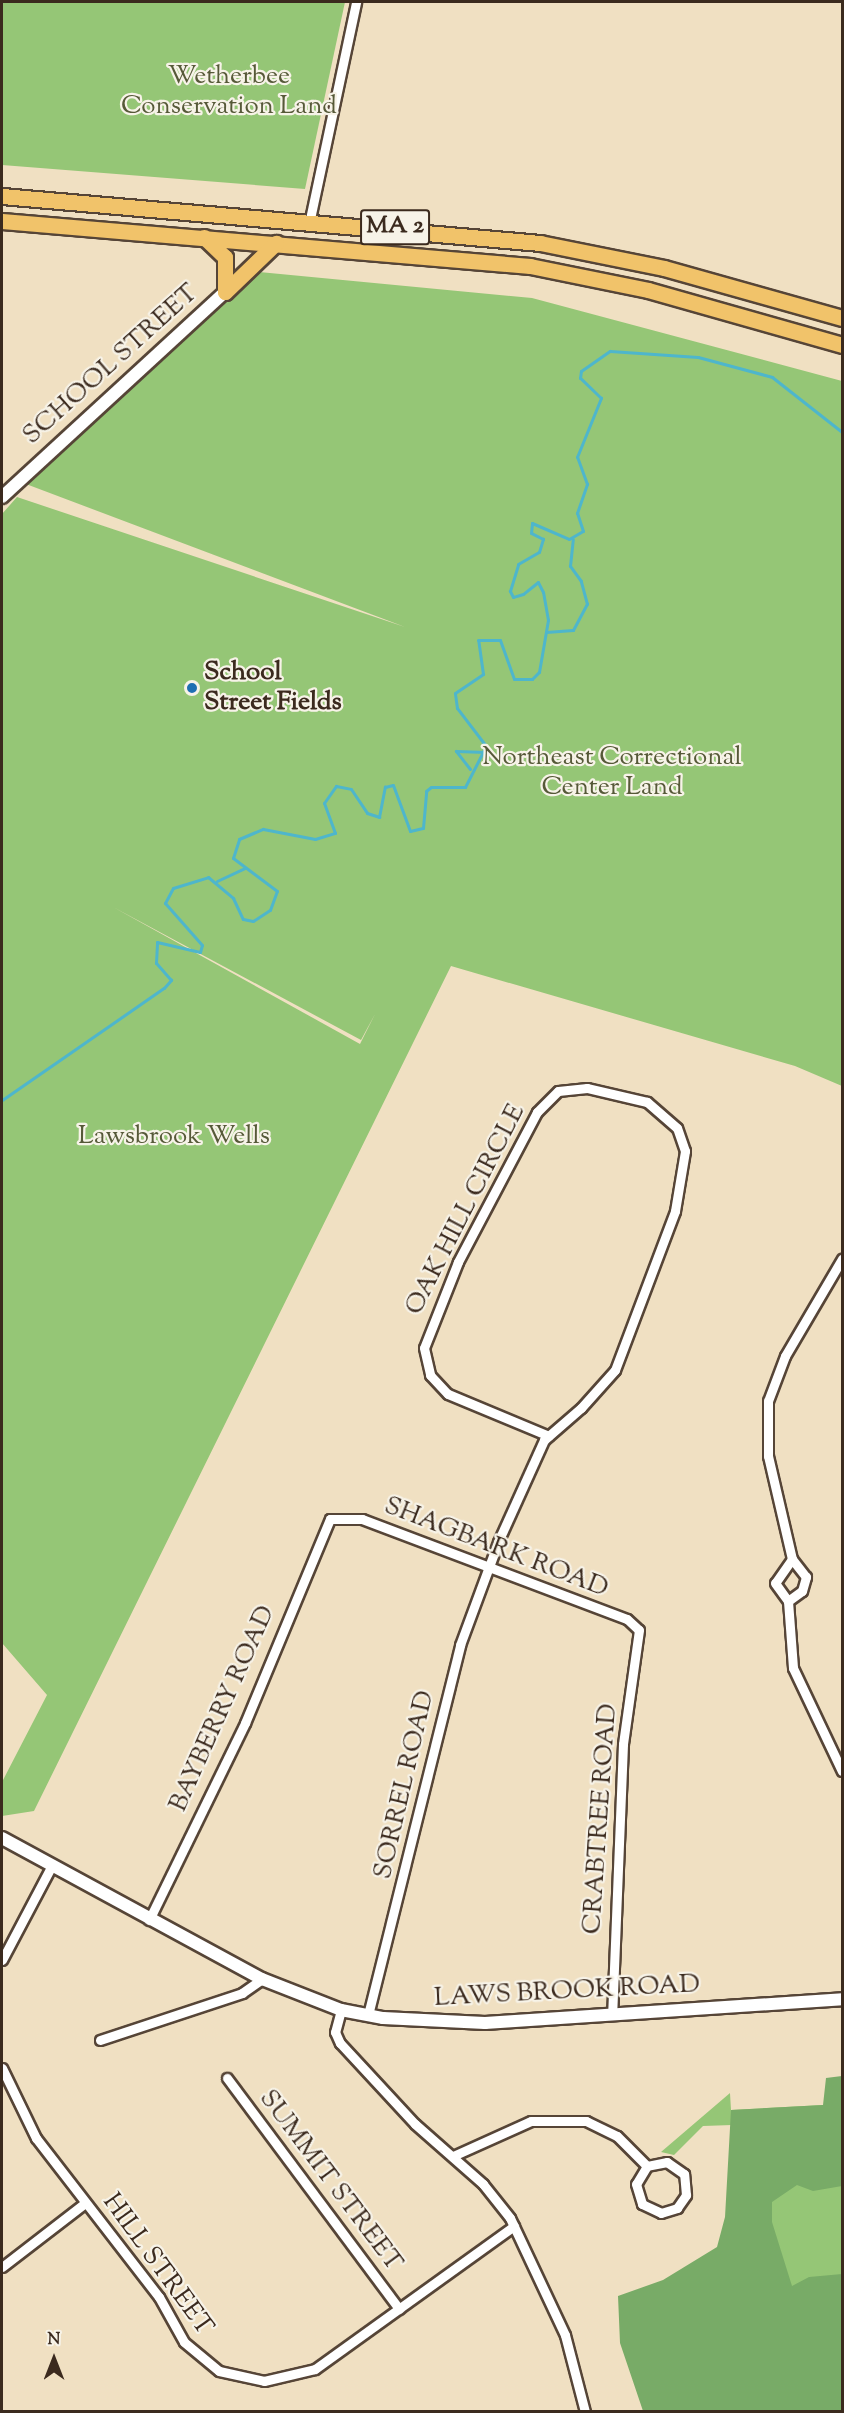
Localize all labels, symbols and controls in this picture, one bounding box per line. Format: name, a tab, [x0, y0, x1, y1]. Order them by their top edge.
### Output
park label: Wetherbee Conservation Land	[121, 61, 337, 122]
road number: MA 2	[359, 206, 431, 248]
street label: SCHOOL STREET	[17, 278, 205, 452]
place label: School Street Fields	[204, 657, 342, 718]
marker: School Street Fields	[185, 681, 199, 695]
park label: Northeast Correctional Center Land	[482, 742, 742, 804]
street label: OAK HILL CIRCLE	[399, 1099, 533, 1321]
park label: Lawsbrook Wells	[78, 1121, 270, 1153]
street label: SHAGBARK ROAD	[380, 1491, 612, 1605]
street label: BAYBERRY ROAD	[164, 1601, 282, 1817]
street label: SORREL ROAD	[368, 1688, 442, 1882]
street label: CRABTREE ROAD	[577, 1703, 625, 1935]
street label: LAWS BROOK ROAD	[433, 1969, 701, 2015]
street label: SUMMIT STREET	[252, 2084, 408, 2278]
street label: HILL STREET	[95, 2188, 219, 2342]
north arrow	[24, 2329, 84, 2389]
text: N	[48, 2329, 60, 2352]

